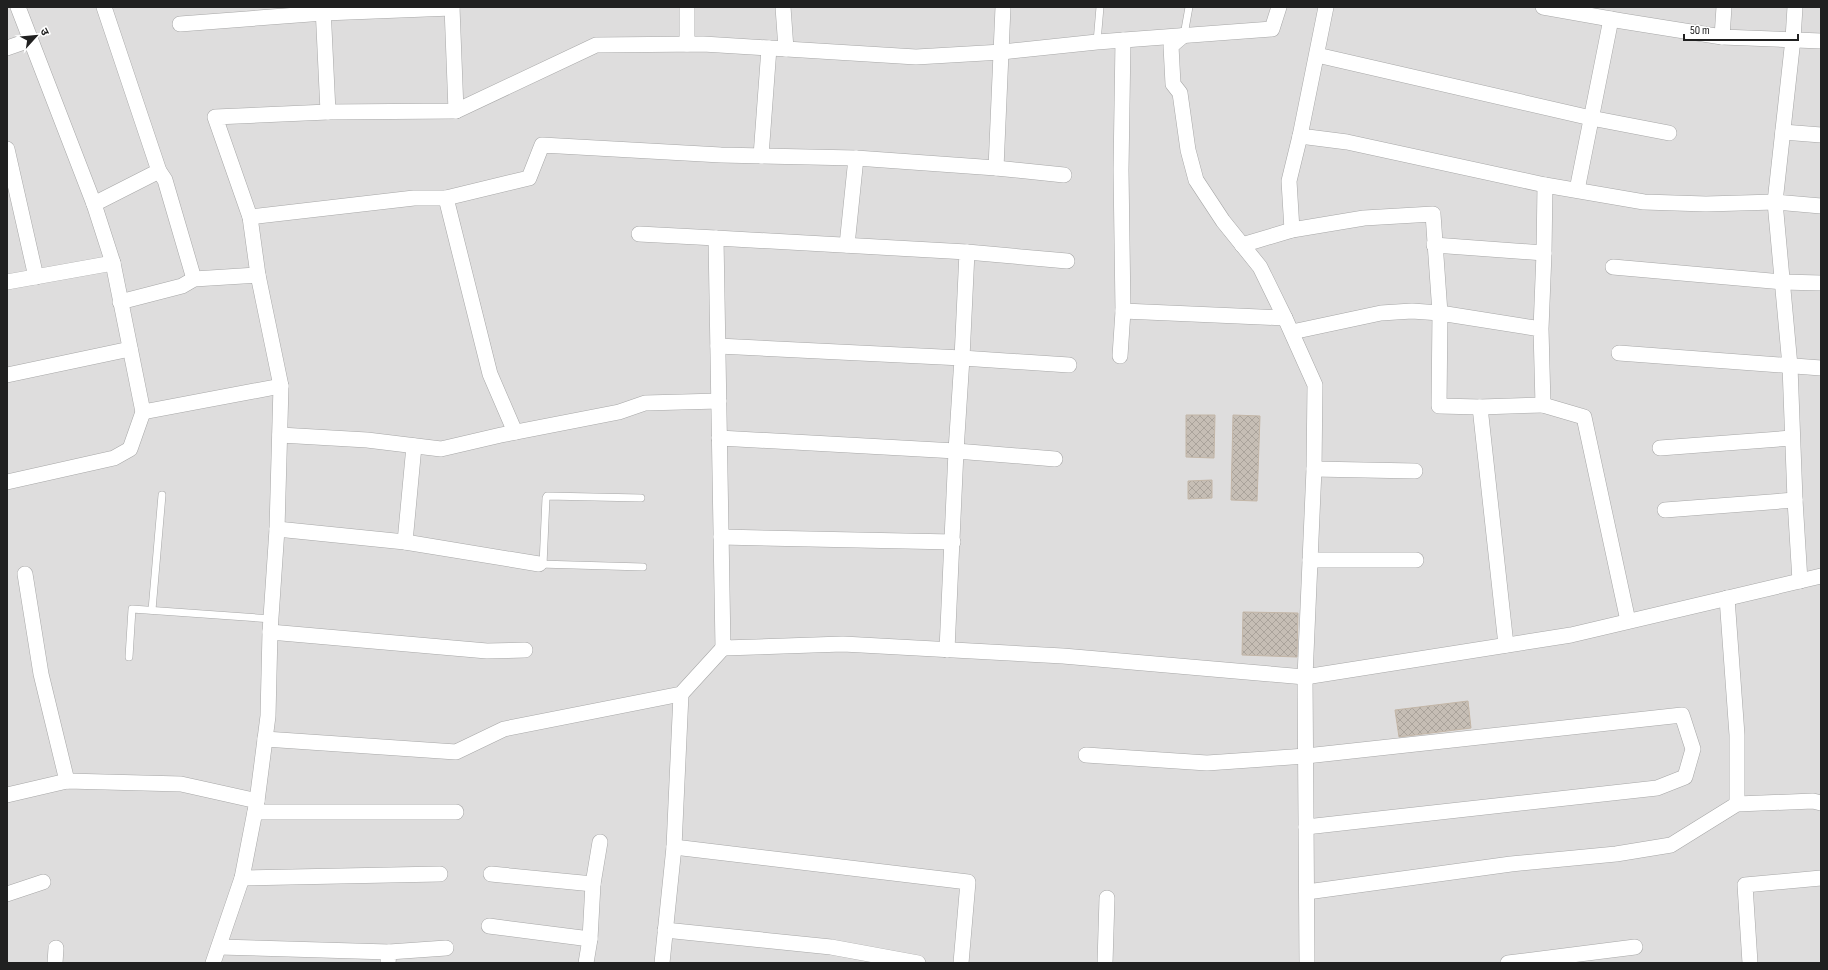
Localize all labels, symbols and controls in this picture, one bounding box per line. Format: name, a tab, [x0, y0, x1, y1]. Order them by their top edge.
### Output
north arrow	[16, 16, 56, 56]
scale bar	[1684, 16, 1798, 42]
text: 50 m	[1690, 23, 1710, 38]
text: उ	[37, 26, 52, 38]

